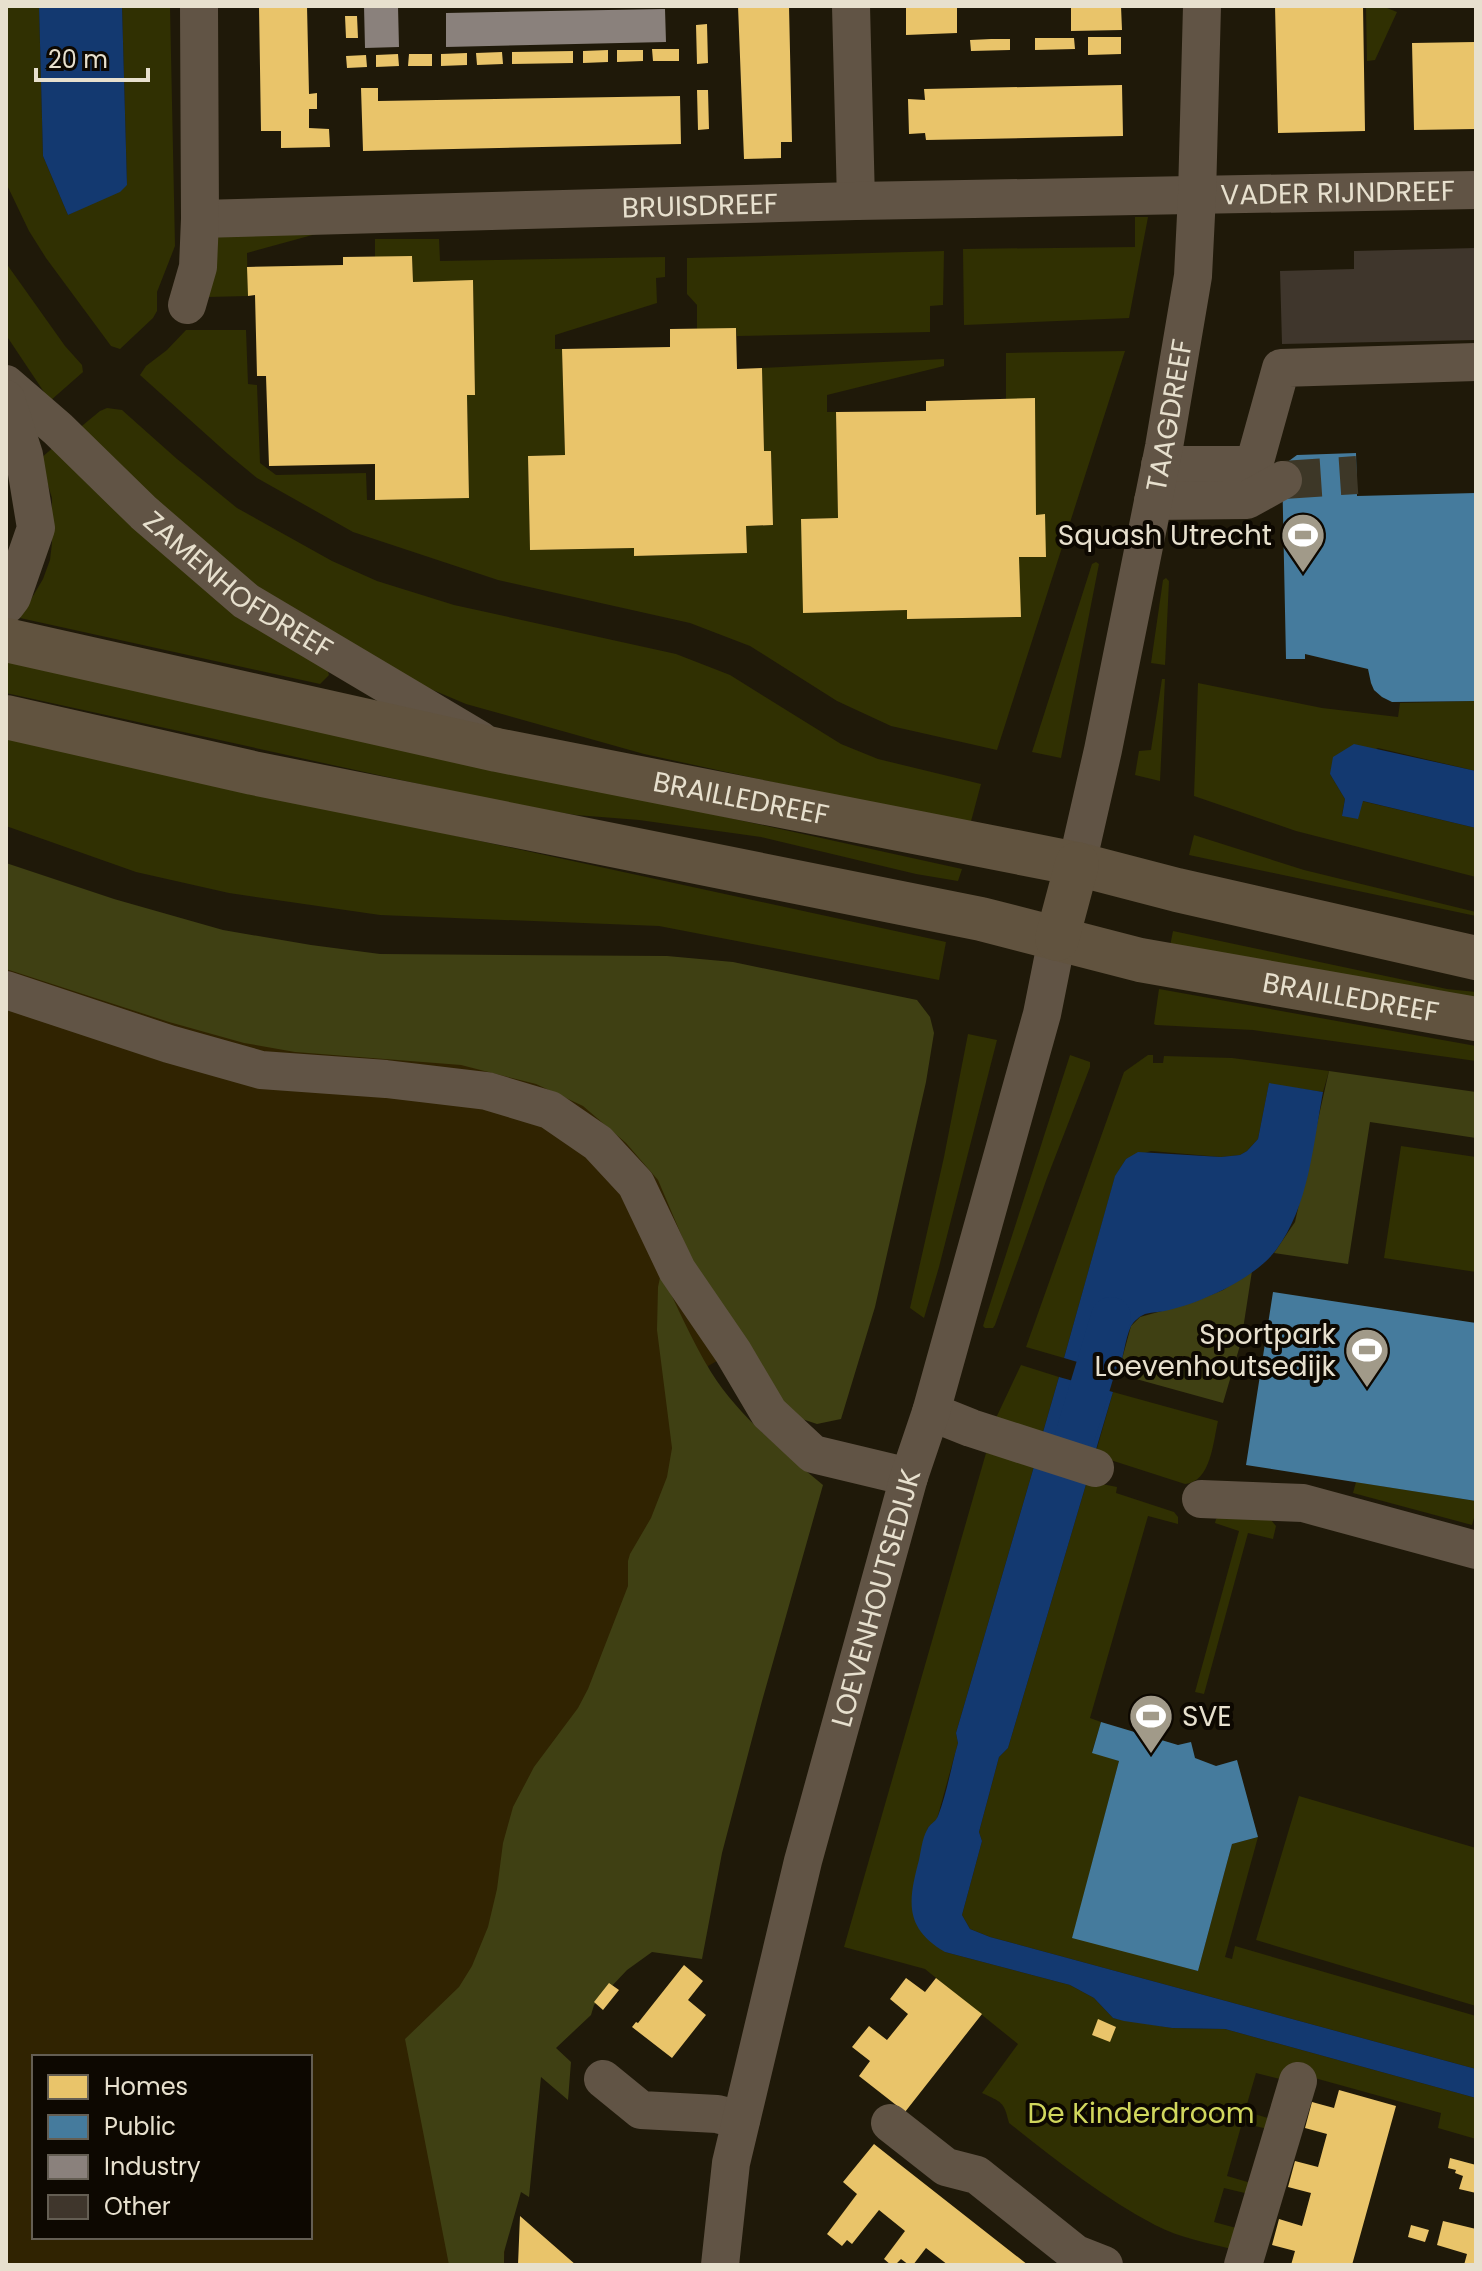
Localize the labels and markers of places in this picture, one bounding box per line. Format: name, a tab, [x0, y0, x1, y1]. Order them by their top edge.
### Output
sports icon: Squash Utrecht	[1279, 511, 1327, 574]
place label: Squash Utrecht	[1058, 516, 1272, 555]
place label: Sportpark Loevenhoutsedijk	[1095, 1315, 1337, 1386]
sports icon: Sportpark Loevenhoutsedijk	[1343, 1326, 1391, 1389]
sports icon: SVE	[1127, 1692, 1175, 1755]
place label: SVE	[1182, 1697, 1232, 1736]

